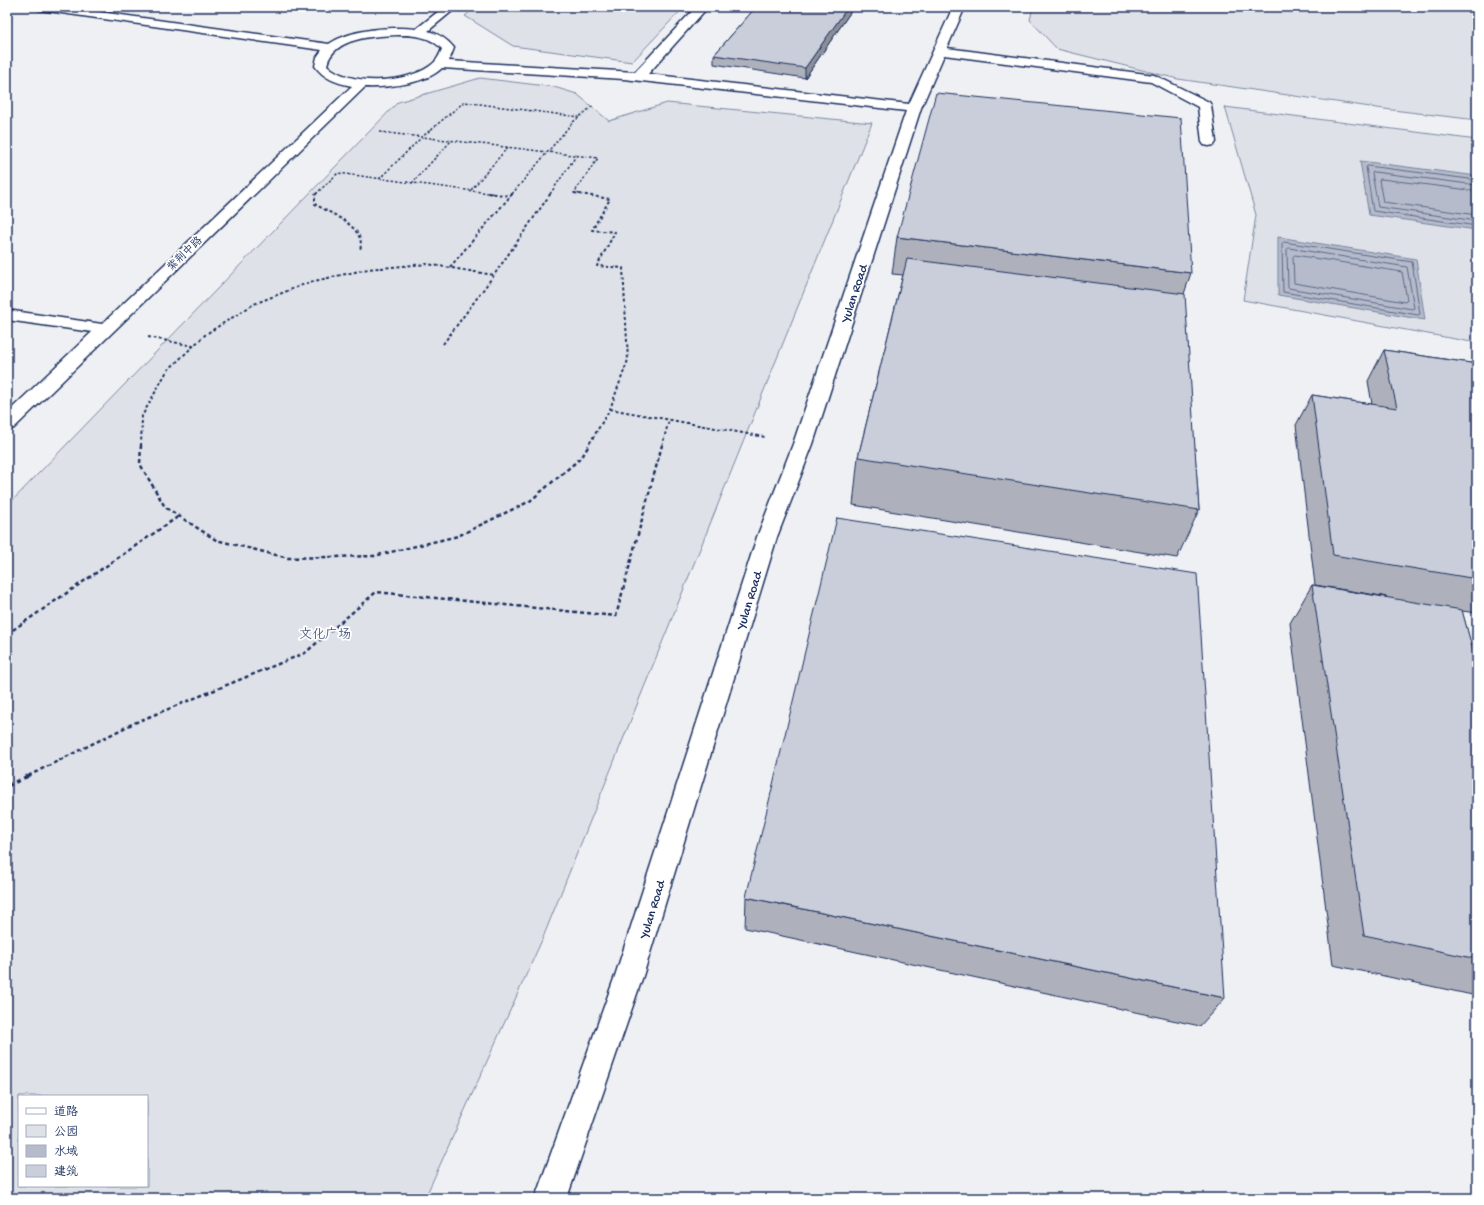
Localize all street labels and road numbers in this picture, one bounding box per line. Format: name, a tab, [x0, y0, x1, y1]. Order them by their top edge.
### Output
street label: 紫荆中路	[164, 233, 205, 274]
street label: Yulan Road	[839, 262, 872, 326]
street label: Yulan Road	[734, 569, 767, 633]
street label: Yulan Road	[637, 878, 670, 942]

